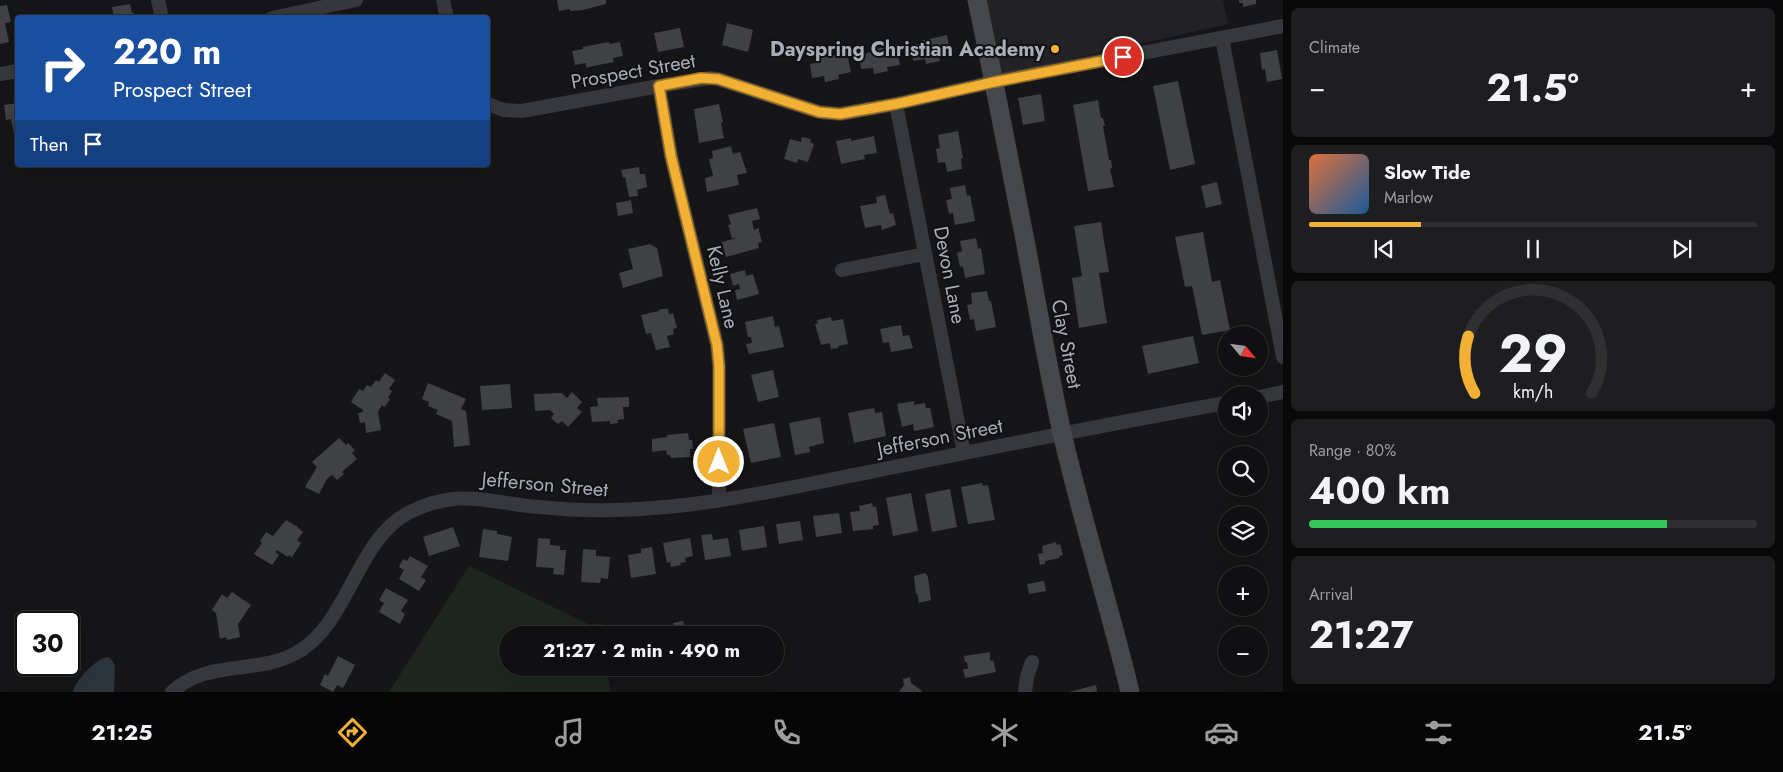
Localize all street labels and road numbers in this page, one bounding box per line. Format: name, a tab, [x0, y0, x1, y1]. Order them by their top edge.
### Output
street label: Prospect Street	[569, 46, 698, 97]
street label: Devon Lane	[926, 224, 973, 326]
street label: Kelly Lane	[699, 243, 746, 332]
street label: Clay Street	[1044, 297, 1089, 391]
street label: Jefferson Street	[872, 411, 1005, 464]
street label: Jefferson Street	[477, 464, 610, 504]

